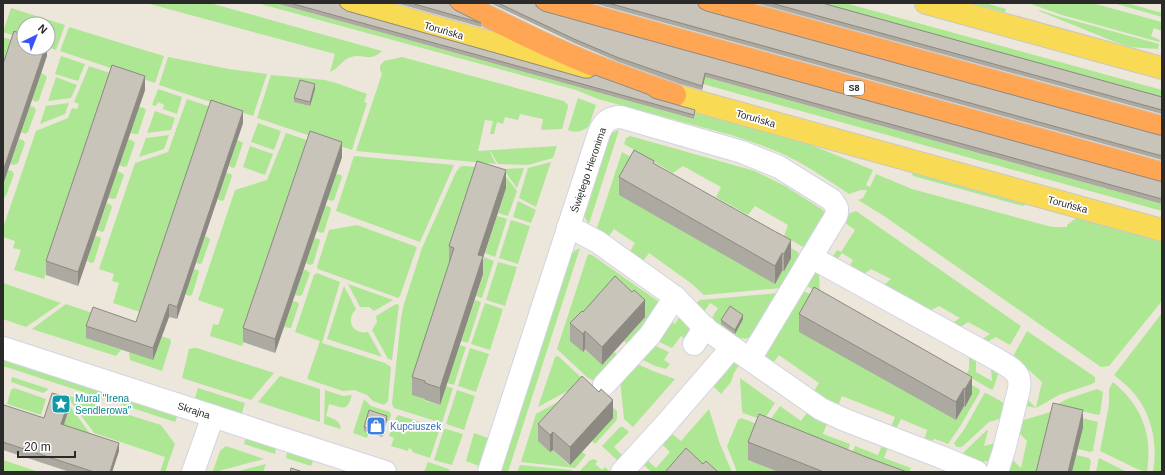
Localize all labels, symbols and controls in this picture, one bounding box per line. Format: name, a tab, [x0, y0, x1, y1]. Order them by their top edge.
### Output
north arrow	[16, 16, 56, 56]
street label: Toruńska	[423, 20, 465, 41]
text: N	[36, 22, 50, 36]
road number: S8	[844, 81, 864, 95]
street label: Toruńska	[735, 108, 777, 129]
street label: Świętego Hieronima	[568, 125, 608, 214]
street label: Toruńska	[1047, 194, 1089, 215]
place icon: Mural "Irena Sendlerowa"	[50, 393, 72, 415]
place label: Mural "Irena Sendlerowa"	[75, 393, 132, 416]
street label: Skrajna	[176, 400, 212, 421]
shop icon: Kupciuszek	[365, 415, 387, 437]
place label: Kupciuszek	[390, 421, 442, 432]
scale bar	[18, 433, 75, 459]
text: 20 m	[24, 440, 51, 454]

